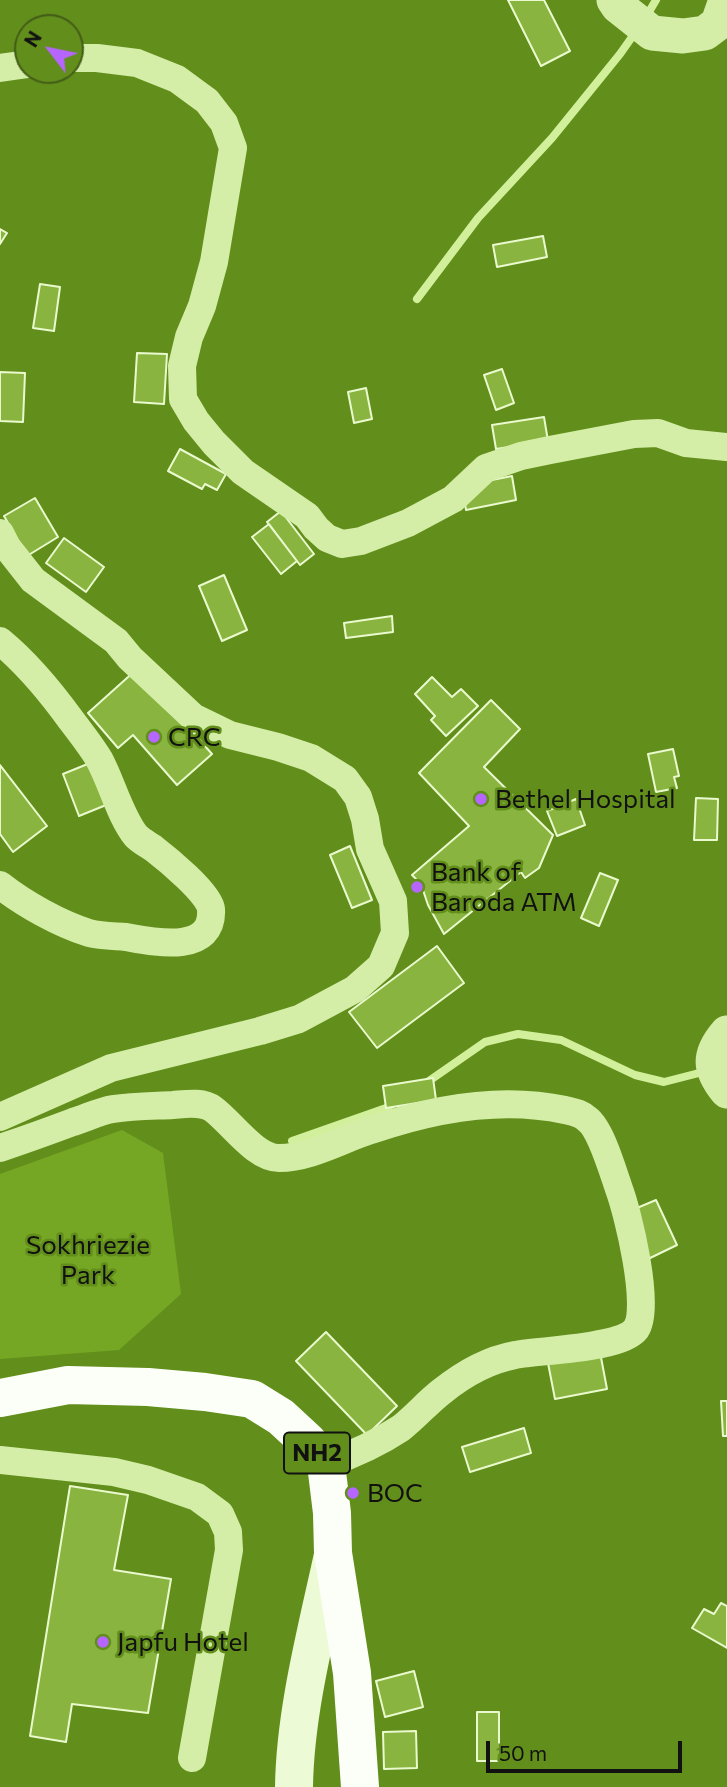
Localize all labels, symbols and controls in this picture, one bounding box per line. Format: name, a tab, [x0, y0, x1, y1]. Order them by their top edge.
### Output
north arrow	[14, 14, 84, 84]
text: N	[19, 27, 46, 51]
place label: CRC	[168, 721, 221, 753]
marker: CRC	[146, 729, 162, 745]
place label: Bethel Hospital	[495, 783, 676, 815]
marker: Bethel Hospital	[473, 791, 489, 807]
place label: Bank of Baroda ATM	[431, 856, 577, 917]
marker: Bank of Baroda ATM	[409, 879, 425, 895]
park label: Sokhriezie Park	[26, 1229, 150, 1290]
road number: NH2	[284, 1433, 350, 1474]
place label: BOC	[367, 1477, 423, 1509]
marker: BOC	[345, 1485, 361, 1501]
place label: Japfu Hotel	[117, 1626, 249, 1658]
marker: Japfu Hotel	[95, 1634, 111, 1650]
scale bar	[489, 1728, 685, 1772]
text: 50 m	[499, 1740, 547, 1765]

